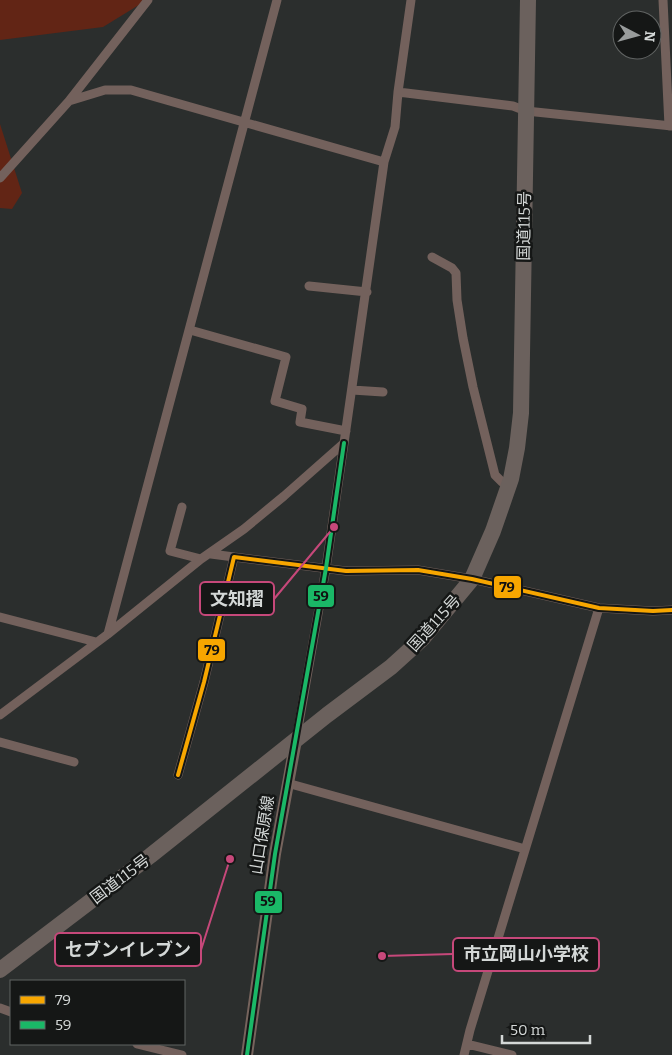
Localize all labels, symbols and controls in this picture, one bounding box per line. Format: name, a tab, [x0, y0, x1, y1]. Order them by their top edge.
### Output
north arrow	[612, 10, 662, 60]
text: N	[640, 30, 658, 43]
street label: 国道115号	[514, 191, 534, 261]
line badge: 79	[493, 575, 522, 599]
text: 79	[499, 579, 515, 596]
callout: 文知摺	[200, 582, 274, 615]
line badge: 59	[307, 584, 335, 608]
text: 文知摺	[210, 588, 264, 610]
text: 59	[313, 588, 329, 605]
street label: 国道115号	[404, 591, 464, 655]
line badge: 79	[197, 638, 226, 662]
text: 79	[204, 642, 220, 659]
street label: 山口保原線	[246, 794, 278, 876]
street label: 国道115号	[87, 850, 153, 908]
line badge: 59	[254, 890, 283, 914]
text: 59	[260, 893, 276, 910]
callout: セブンイレブン	[55, 933, 201, 966]
callout: 市立岡山小学校	[453, 938, 599, 971]
text: セブンイレブン	[65, 939, 191, 961]
text: 市立岡山小学校	[463, 943, 589, 965]
legend	[10, 980, 185, 1045]
text: 79	[55, 991, 71, 1009]
scale bar	[502, 1012, 590, 1044]
text: 59	[55, 1016, 72, 1034]
text: 50 m	[510, 1021, 546, 1039]

